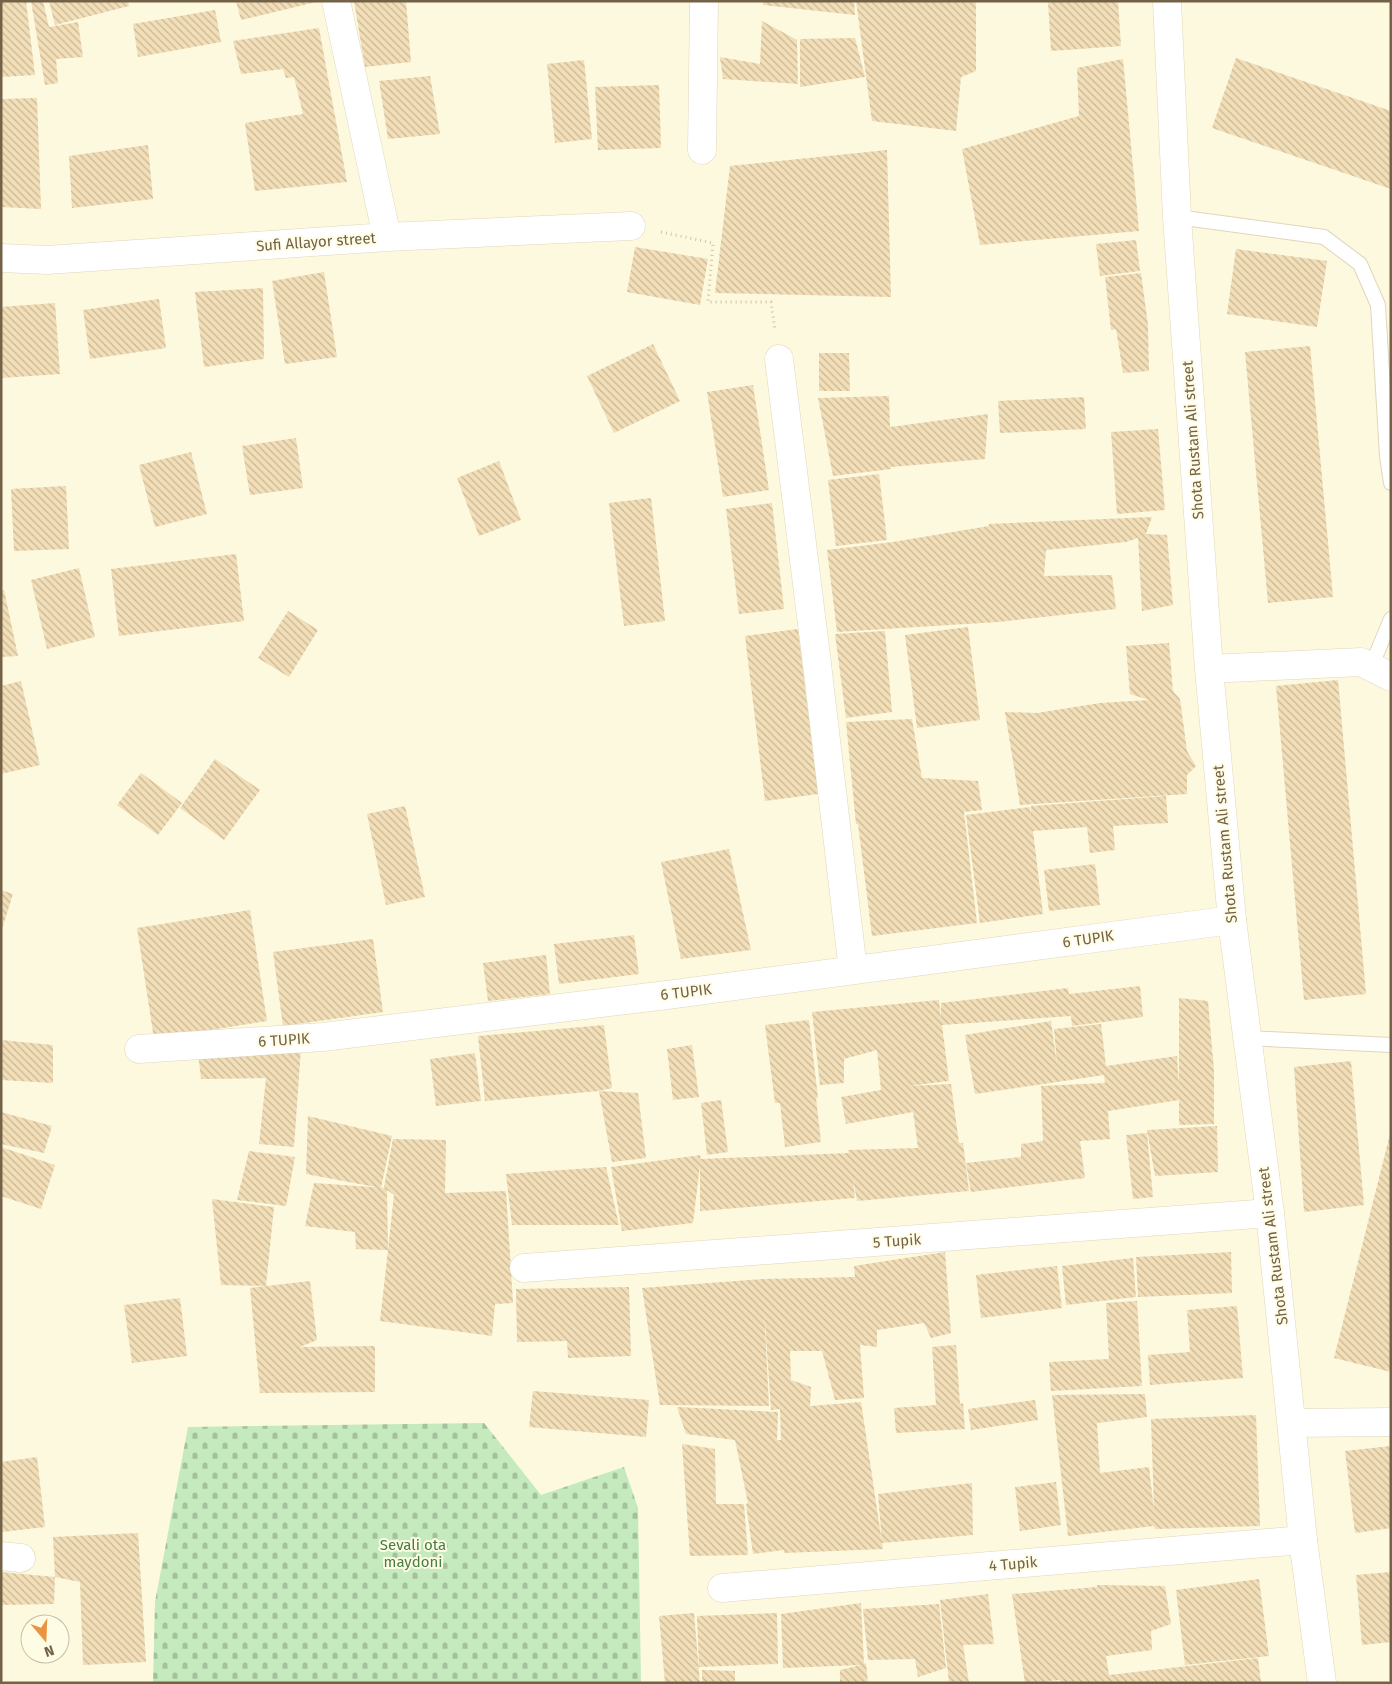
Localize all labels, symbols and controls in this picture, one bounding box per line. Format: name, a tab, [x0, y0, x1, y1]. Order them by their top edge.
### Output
street label: Sufi Allayor street	[255, 229, 377, 255]
street label: Shota Rustam Ali street	[1178, 359, 1208, 520]
street label: Shota Rustam Ali street	[1209, 763, 1241, 924]
street label: 6 TUPIK	[1061, 926, 1115, 952]
street label: 6 TUPIK	[659, 980, 713, 1004]
street label: 6 TUPIK	[258, 1029, 311, 1051]
street label: Shota Rustam Ali street	[1254, 1165, 1292, 1326]
street label: 5 Tupik	[872, 1230, 922, 1252]
park label: Sevali ota maydoni	[380, 1536, 446, 1571]
street label: 4 Tupik	[988, 1553, 1038, 1575]
north arrow	[20, 1614, 70, 1664]
text: N	[42, 1641, 56, 1660]

